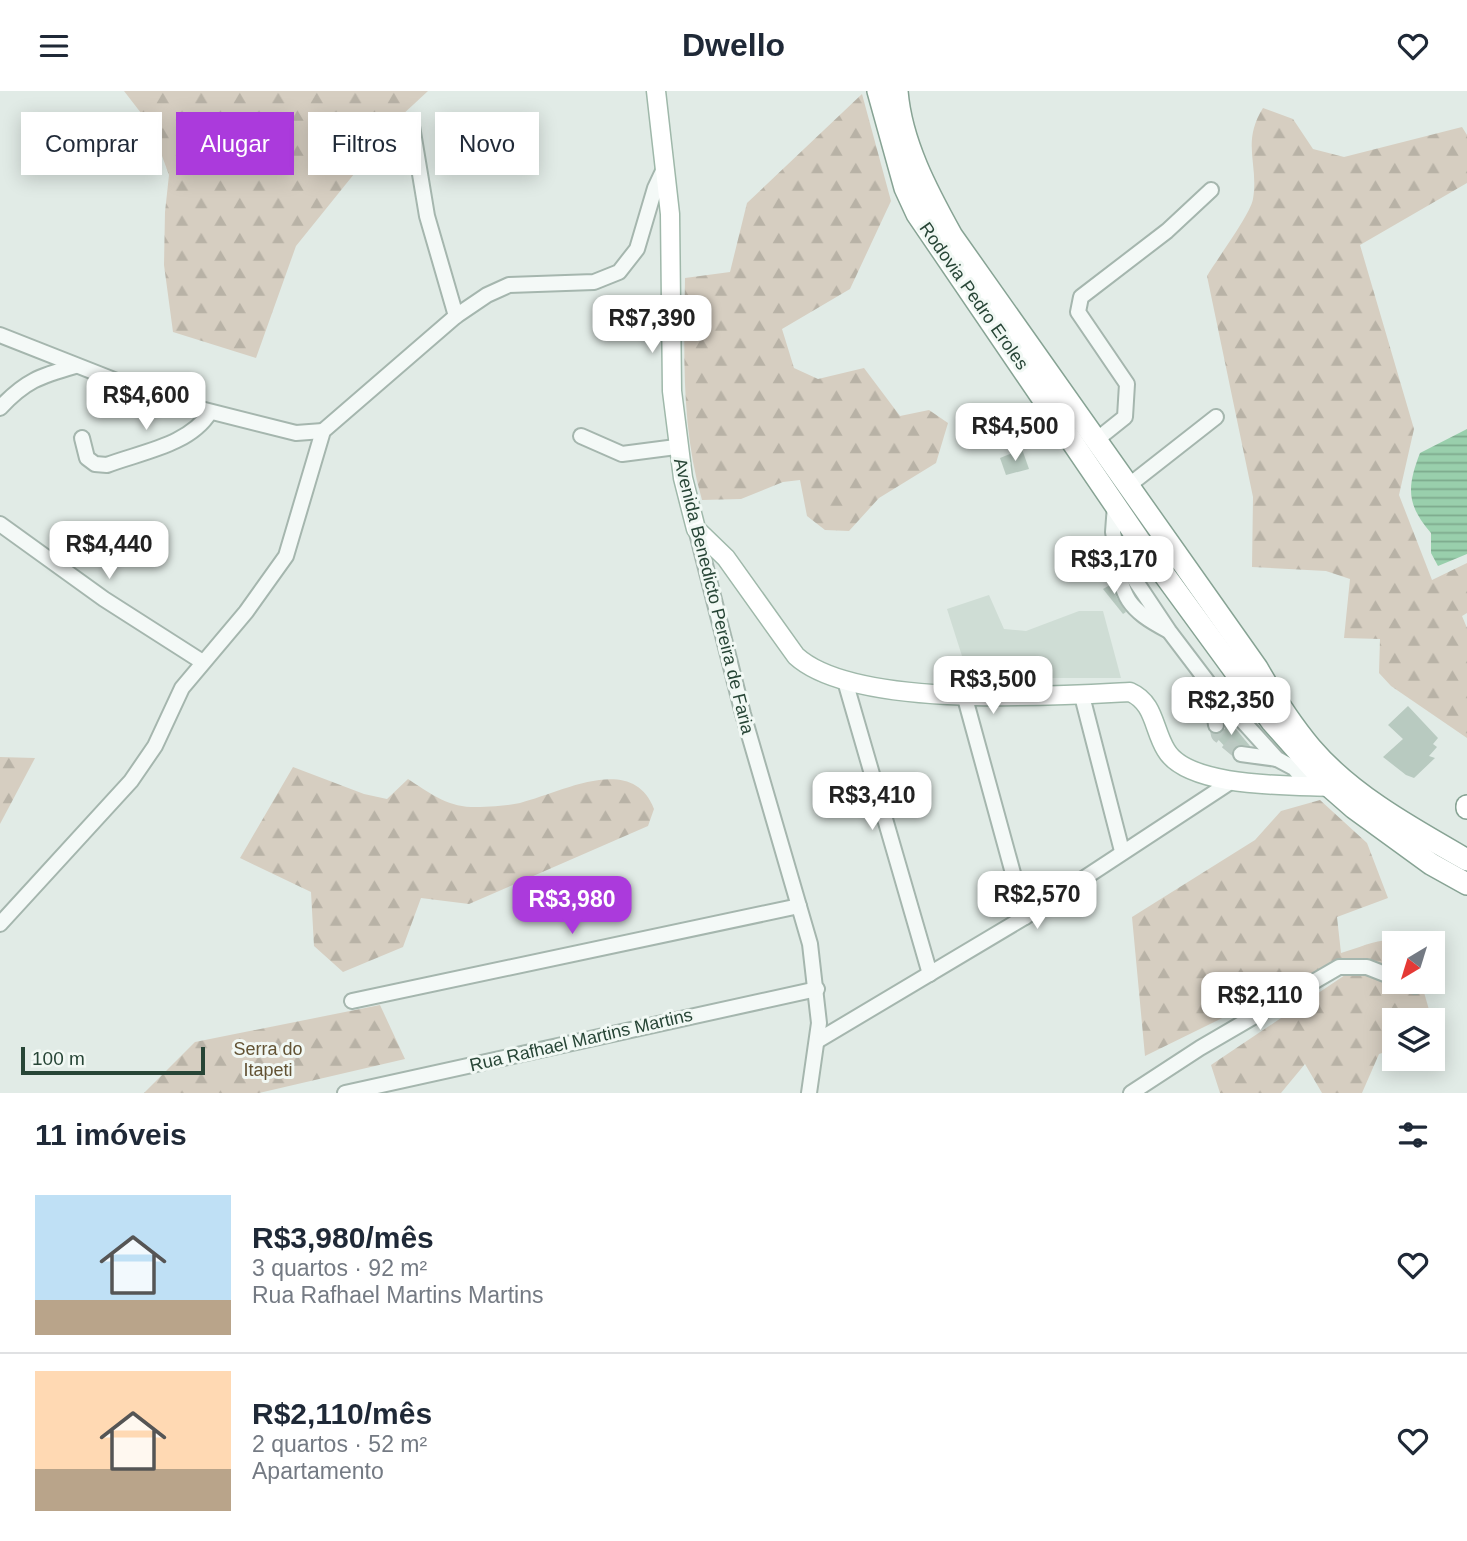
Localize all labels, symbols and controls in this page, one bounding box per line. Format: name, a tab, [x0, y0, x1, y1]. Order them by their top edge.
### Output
icon: menu	[35, 27, 73, 65]
text: Dwello	[682, 27, 785, 63]
icon: heart	[1394, 27, 1432, 65]
chip: Comprar	[21, 112, 162, 175]
chip: Alugar	[176, 112, 294, 175]
chip: Filtros	[308, 112, 421, 175]
chip: Novo	[435, 112, 539, 175]
street label: Rodovia Pedro Eroles	[916, 219, 1032, 373]
pin: R$7,390	[587, 295, 717, 355]
text: R$7,390	[609, 305, 695, 331]
pin: R$4,600	[81, 373, 211, 432]
text: R$4,600	[103, 382, 189, 408]
pin: R$4,500	[950, 403, 1080, 463]
text: R$4,500	[972, 413, 1058, 439]
street label: Avenida Benedicto Pereira de Faria	[670, 456, 758, 737]
pin: R$4,440	[44, 521, 174, 581]
text: R$4,440	[66, 531, 152, 557]
pin: R$3,170	[1049, 537, 1179, 596]
text: R$3,170	[1071, 546, 1157, 572]
pin: R$3,500	[928, 657, 1058, 716]
text: R$3,500	[950, 666, 1036, 692]
pin: R$2,350	[1166, 677, 1296, 737]
text: R$2,350	[1188, 687, 1274, 713]
pin: R$3,410	[807, 773, 937, 832]
text: R$3,410	[829, 782, 915, 808]
pin: R$2,570	[972, 871, 1102, 931]
pin: R$3,980	[507, 877, 637, 936]
text: R$2,570	[994, 881, 1080, 907]
text: R$3,980	[529, 886, 615, 912]
north arrow	[1382, 931, 1446, 994]
map controls	[1382, 931, 1445, 1071]
pin: R$2,110	[1195, 972, 1325, 1032]
text: R$2,110	[1217, 982, 1303, 1008]
street label: Rua Rafhael Martins Martins	[468, 1005, 694, 1075]
button: layers	[1382, 1008, 1445, 1071]
park label: Serra do Itapeti	[233, 1039, 303, 1080]
scale bar	[21, 1044, 205, 1076]
text: 100 m	[32, 1048, 85, 1069]
icon: filters	[1394, 1116, 1432, 1154]
text: 11 imóveis	[35, 1118, 187, 1151]
text: R$3,980/mês	[252, 1221, 434, 1254]
icon: home	[91, 1223, 175, 1307]
icon: heart	[1394, 1246, 1432, 1284]
text: 3 quartos · 92 m²	[252, 1255, 427, 1281]
text: Rua Rafhael Martins Martins	[252, 1282, 543, 1308]
text: R$2,110/mês	[252, 1397, 432, 1430]
icon: home	[91, 1399, 175, 1483]
icon: heart	[1394, 1422, 1432, 1460]
text: 2 quartos · 52 m²	[252, 1431, 427, 1457]
text: Apartamento	[252, 1458, 384, 1484]

